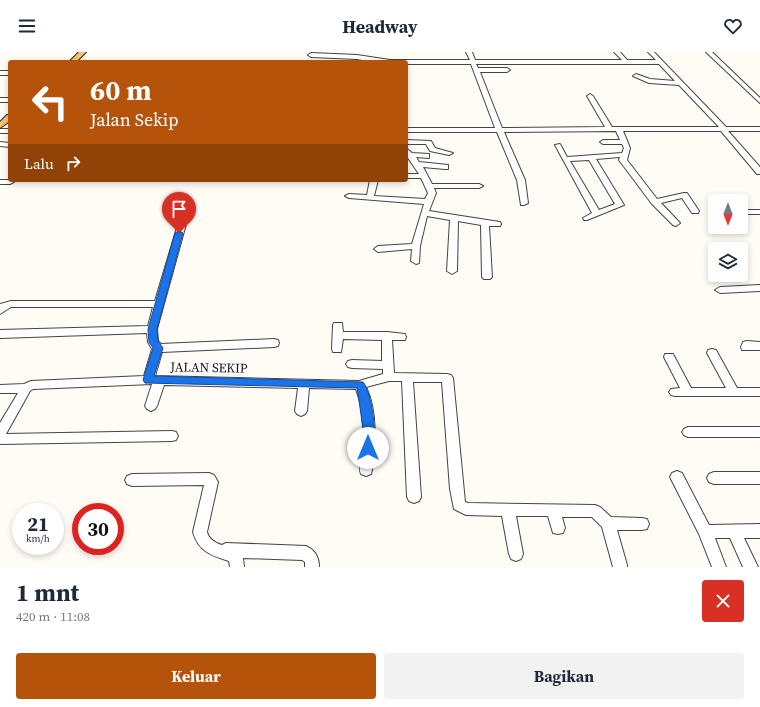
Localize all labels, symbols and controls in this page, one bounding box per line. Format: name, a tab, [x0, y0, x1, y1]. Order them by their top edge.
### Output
text: Headway	[342, 14, 418, 39]
icon: menu	[16, 15, 38, 37]
icon: heart	[722, 15, 744, 37]
text: 60 m	[90, 71, 152, 109]
icon: left	[24, 76, 76, 128]
text: Jalan Sekip	[90, 107, 179, 132]
icon: right	[62, 152, 84, 174]
text: Lalu	[24, 153, 54, 174]
pin	[162, 192, 196, 233]
north arrow	[708, 194, 748, 234]
map controls	[708, 194, 748, 282]
icon: arrive	[168, 198, 190, 220]
button: layers	[708, 242, 748, 282]
street label: JALAN SEKIP	[169, 358, 248, 377]
position arrow	[347, 427, 389, 469]
speed limit sign: 30	[72, 503, 124, 555]
text: 21	[27, 510, 49, 538]
text: km/h	[26, 532, 50, 545]
text: 1 mnt	[16, 576, 79, 609]
button: close	[702, 580, 744, 622]
text: 420 m · 11:08	[16, 608, 90, 625]
button: Keluar	[16, 653, 376, 699]
button: Bagikan	[384, 653, 744, 699]

